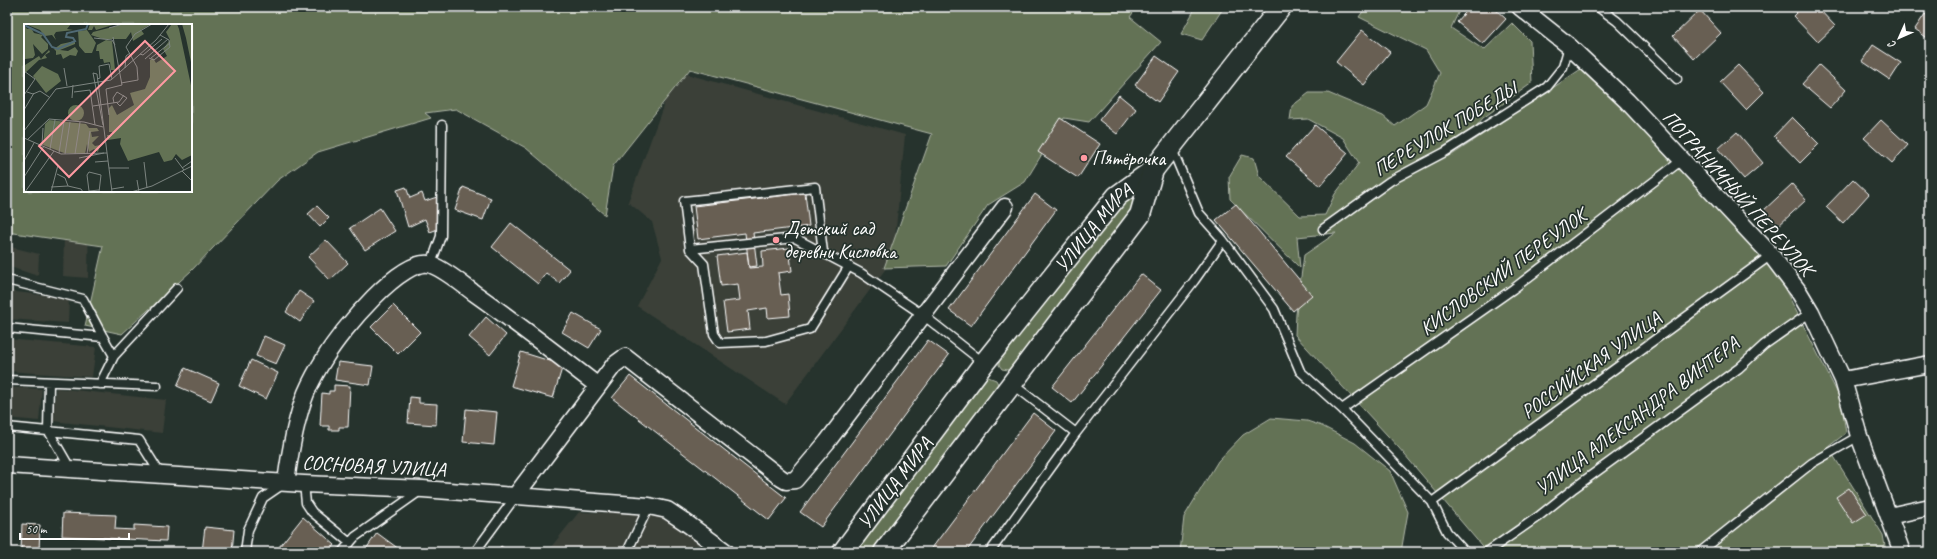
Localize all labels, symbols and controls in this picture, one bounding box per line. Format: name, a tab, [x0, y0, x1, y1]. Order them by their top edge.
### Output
north arrow	[1879, 18, 1919, 58]
inset map	[24, 24, 192, 192]
text: С	[1884, 37, 1899, 52]
street label: ПЕРЕУЛОК ПОБЕДЫ	[1369, 74, 1524, 182]
street label: ПОГРАНИЧНЫЙ ПЕРЕУЛОК	[1657, 105, 1822, 284]
place label: Пятёрочка	[1092, 146, 1167, 171]
marker: Пятёрочка	[1079, 153, 1089, 163]
street label: УЛИЦА МИРА	[1049, 176, 1137, 277]
street label: КИСЛОВСКИЙ ПЕРЕУЛОК	[1415, 201, 1594, 341]
place label: Детский сад деревни Кисловка	[784, 216, 898, 264]
marker: Детский сад деревни Кисловка	[771, 235, 781, 245]
street label: РОССИЙСКАЯ УЛИЦА	[1516, 305, 1667, 424]
street label: УЛИЦА АЛЕКСАНДРА ВИНТЕРА	[1530, 331, 1745, 501]
street label: УЛИЦА МИРА	[852, 431, 938, 534]
street label: СОСНОВАЯ УЛИЦА	[302, 450, 447, 482]
scale bar	[20, 515, 129, 541]
text: 50 m	[26, 521, 48, 537]

